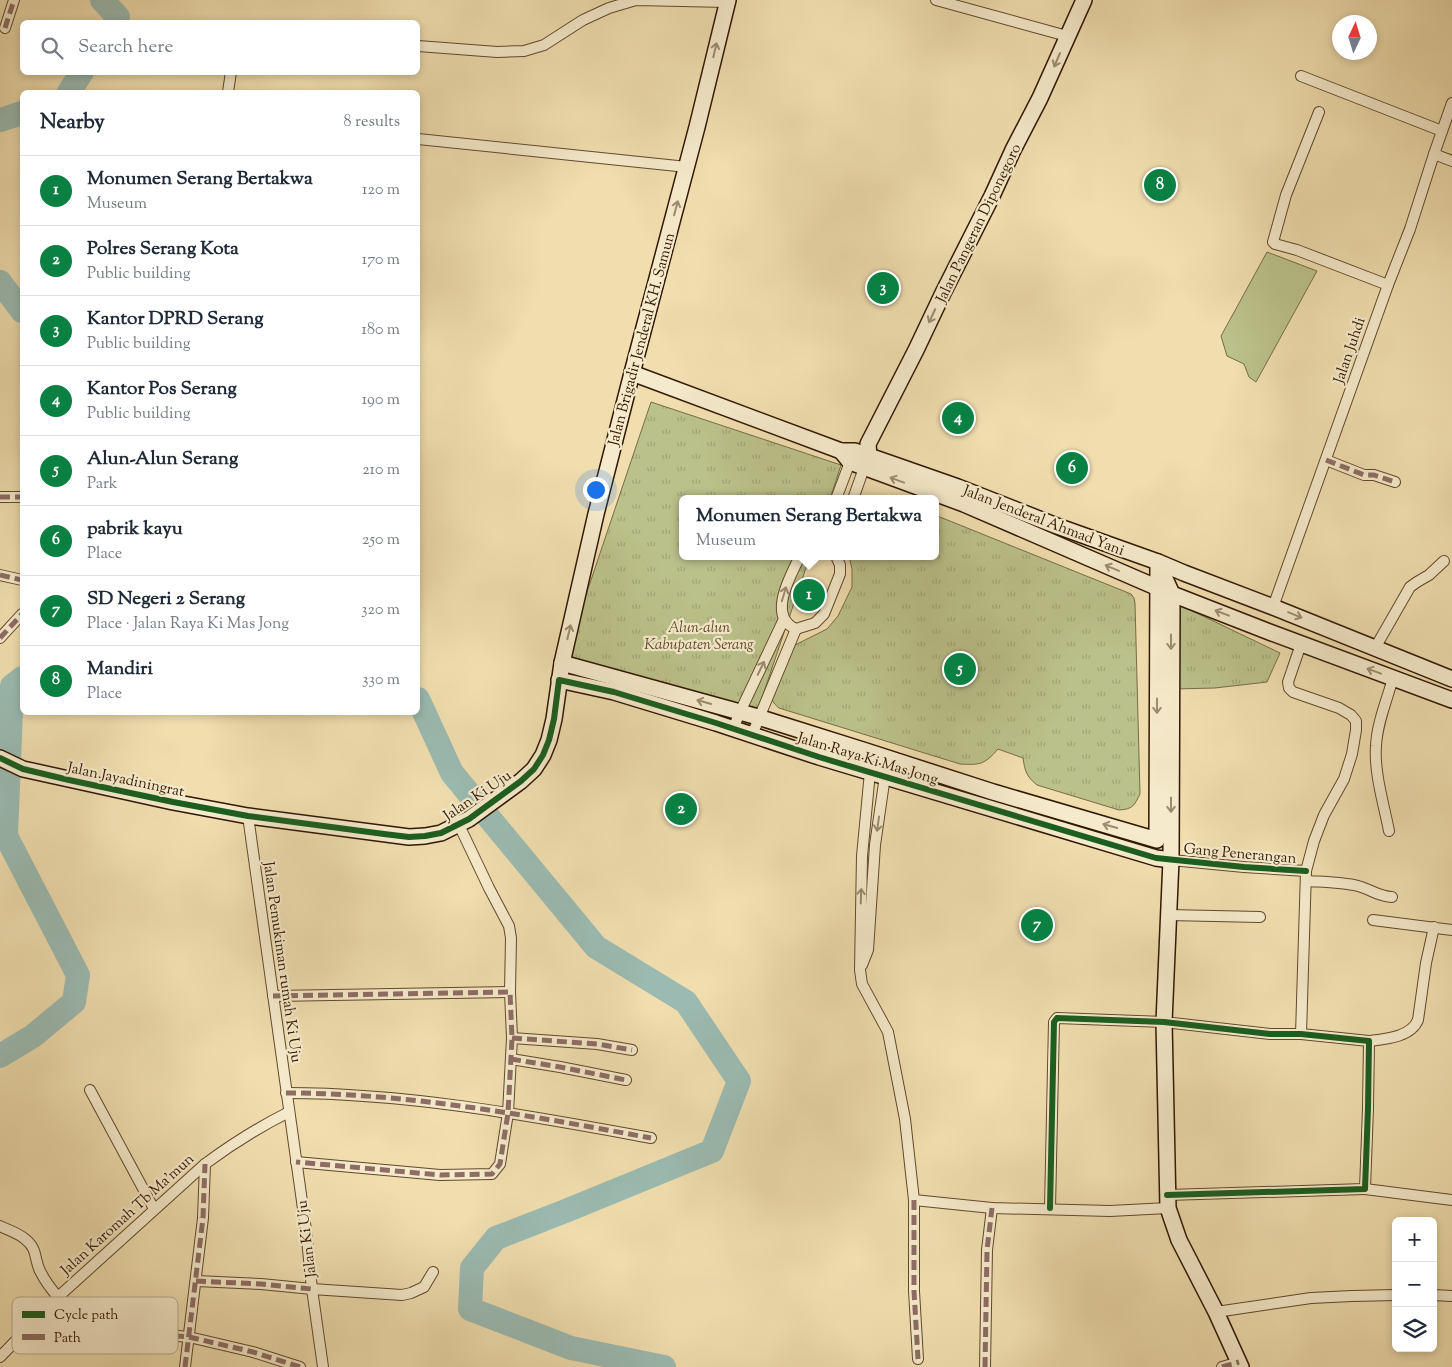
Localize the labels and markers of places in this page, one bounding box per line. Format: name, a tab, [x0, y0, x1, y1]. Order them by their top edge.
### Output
pin: 8	[1144, 166, 1176, 204]
pin: 3	[867, 269, 899, 307]
pin: 4	[942, 399, 974, 437]
pin: 6	[1056, 449, 1088, 487]
pin: 1	[793, 576, 825, 614]
pin: 5	[944, 650, 976, 688]
pin: 2	[665, 790, 697, 828]
pin: 7	[1021, 906, 1053, 944]

